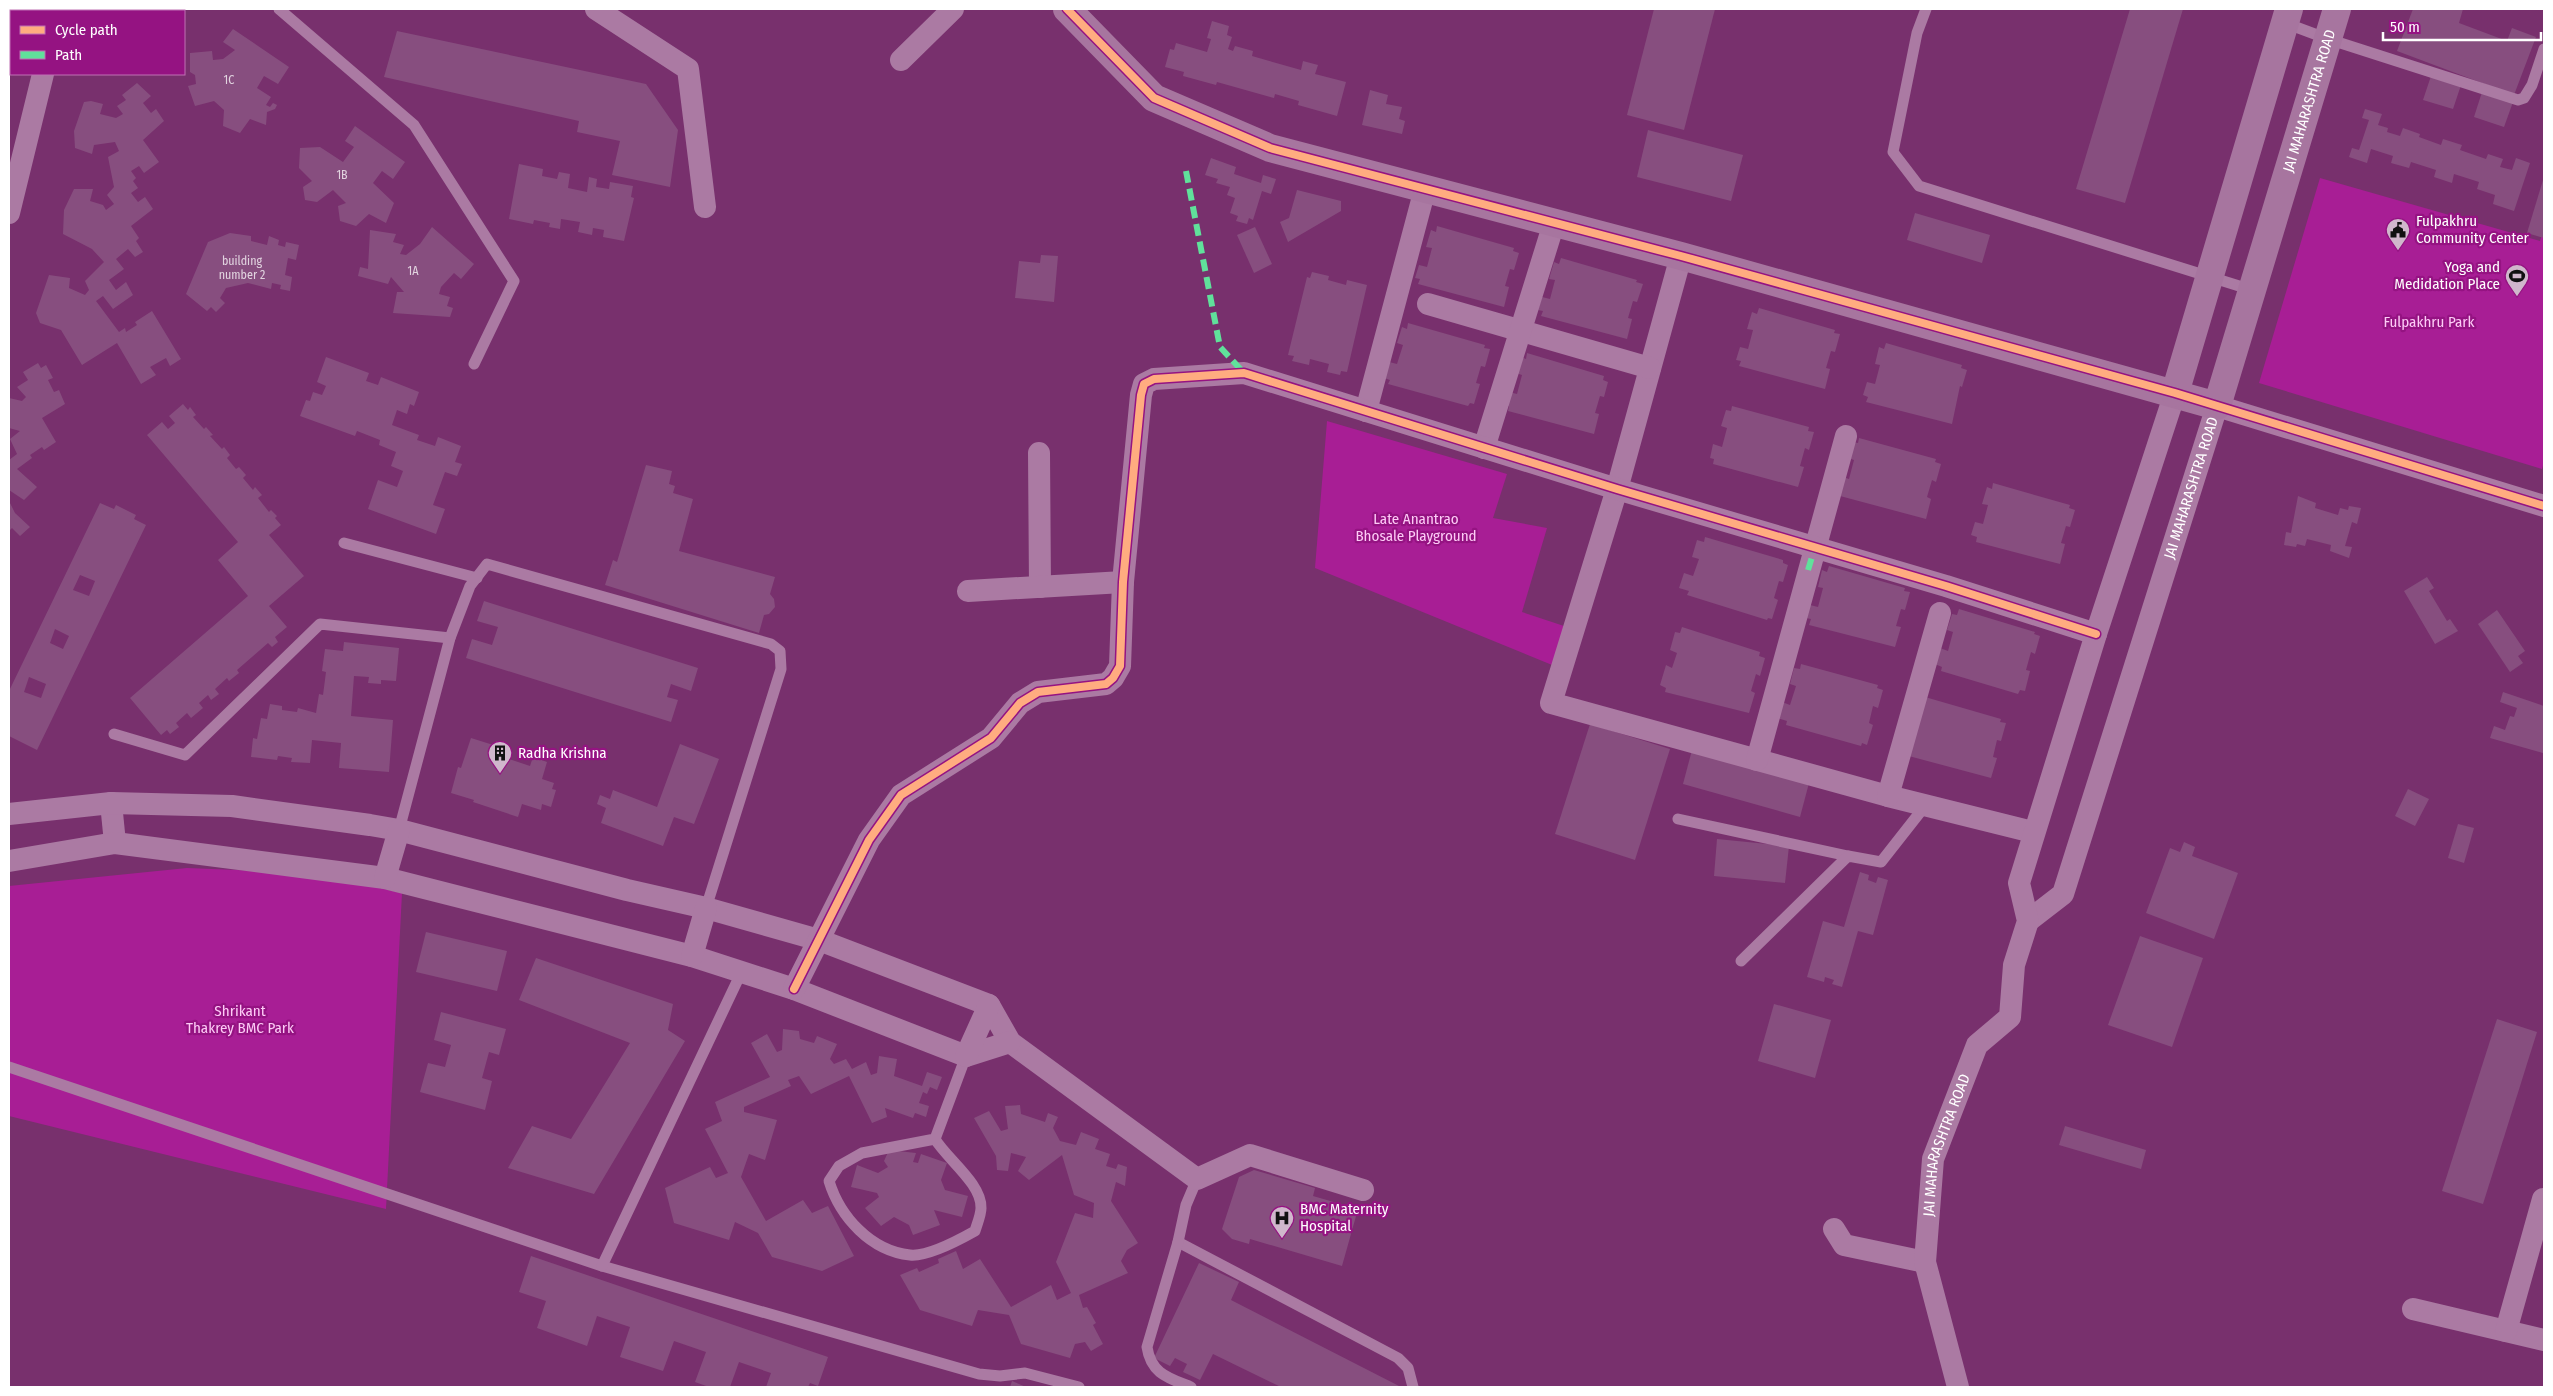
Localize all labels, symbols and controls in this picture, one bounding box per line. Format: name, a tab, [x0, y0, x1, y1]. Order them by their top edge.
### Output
legend	[10, 10, 185, 75]
scale bar	[2383, 10, 2540, 42]
text: 50 m	[2390, 18, 2420, 36]
text: Cycle path	[55, 21, 118, 39]
street label: JAI MAHARASHTRA ROAD	[2279, 27, 2339, 174]
text: Path	[55, 46, 82, 64]
house number: 1C	[224, 73, 234, 87]
house number: 1B	[336, 168, 348, 182]
place label: Fulpakhru Community Center	[2416, 212, 2530, 247]
public building icon: Fulpakhru Community Center	[2385, 217, 2411, 251]
house number: building number 2	[219, 254, 265, 282]
place label: Yoga and Medidation Place	[2394, 258, 2500, 293]
sports icon: Yoga and Medidation Place	[2504, 263, 2530, 297]
house number: 1A	[408, 264, 419, 278]
park label: Fulpakhru Park	[2383, 313, 2475, 331]
street label: JAI MAHARASHTRA ROAD	[2160, 415, 2222, 561]
park label: Late Anantrao Bhosale Playground	[1355, 510, 1477, 545]
building icon: Radha Krishna	[487, 740, 513, 774]
place label: Radha Krishna	[518, 744, 607, 762]
park label: Shrikant Thakrey BMC Park	[186, 1002, 294, 1037]
street label: JAI MAHARASHTRA ROAD	[1920, 1071, 1974, 1217]
place label: BMC Maternity Hospital	[1300, 1200, 1389, 1235]
hospital icon: BMC Maternity Hospital	[1269, 1205, 1295, 1239]

